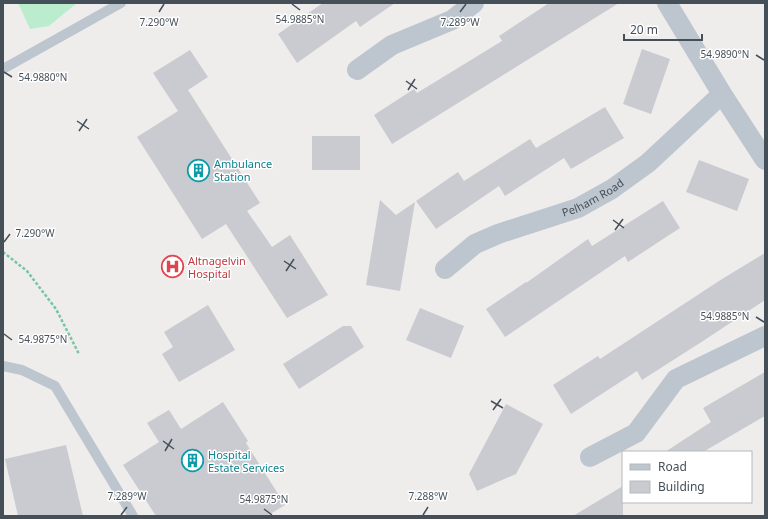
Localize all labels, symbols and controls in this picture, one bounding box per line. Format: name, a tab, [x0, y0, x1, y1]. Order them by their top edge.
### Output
text: 54.9885°N	[276, 12, 324, 26]
text: 7.290°W	[139, 15, 179, 29]
text: 7.289°W	[440, 15, 480, 29]
scale bar	[624, 16, 702, 42]
text: 20 m	[630, 21, 658, 38]
text: 54.9890°N	[701, 47, 749, 61]
text: 54.9880°N	[19, 70, 67, 84]
place label: Ambulance Station	[214, 156, 272, 184]
building icon: Ambulance Station	[186, 157, 212, 183]
street label: Pelham Road	[560, 175, 627, 220]
text: 7.290°W	[15, 226, 55, 240]
place label: Altnagelvin Hospital	[188, 253, 246, 281]
hospital icon: Altnagelvin Hospital	[160, 254, 186, 280]
text: 54.9885°N	[701, 309, 749, 323]
text: 54.9875°N	[19, 332, 67, 346]
place label: Hospital Estate Services	[208, 447, 285, 475]
building icon: Hospital Estate Services	[180, 448, 206, 474]
legend	[622, 451, 752, 503]
text: Road	[658, 458, 687, 475]
text: Building	[658, 478, 705, 495]
text: 7.289°W	[107, 489, 147, 503]
text: 7.288°W	[408, 489, 448, 503]
text: 54.9875°N	[240, 492, 288, 506]

